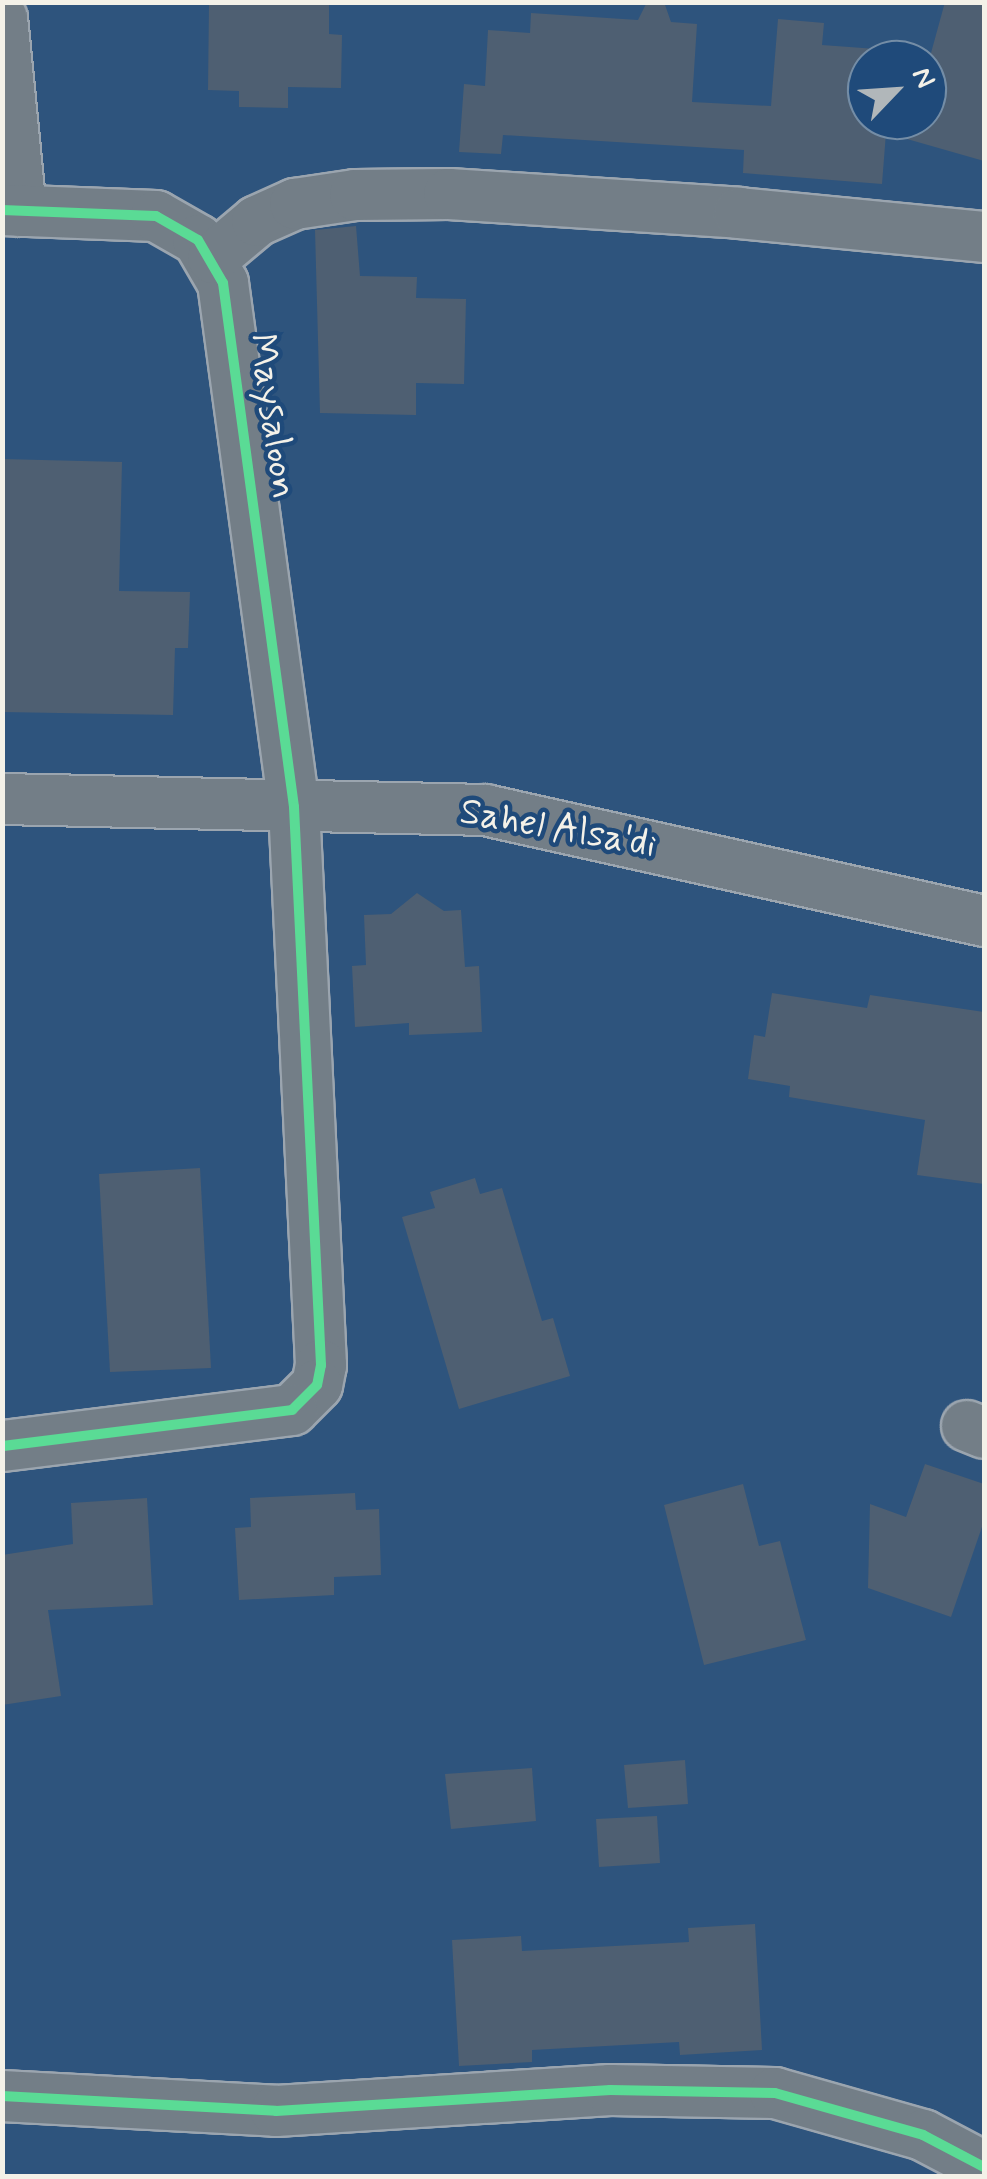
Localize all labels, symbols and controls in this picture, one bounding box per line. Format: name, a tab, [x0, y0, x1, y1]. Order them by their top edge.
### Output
north arrow	[847, 40, 947, 140]
text: N	[902, 62, 944, 94]
street label: Maysaloon	[238, 330, 306, 502]
street label: Sahel Alsa'di	[457, 789, 659, 869]

